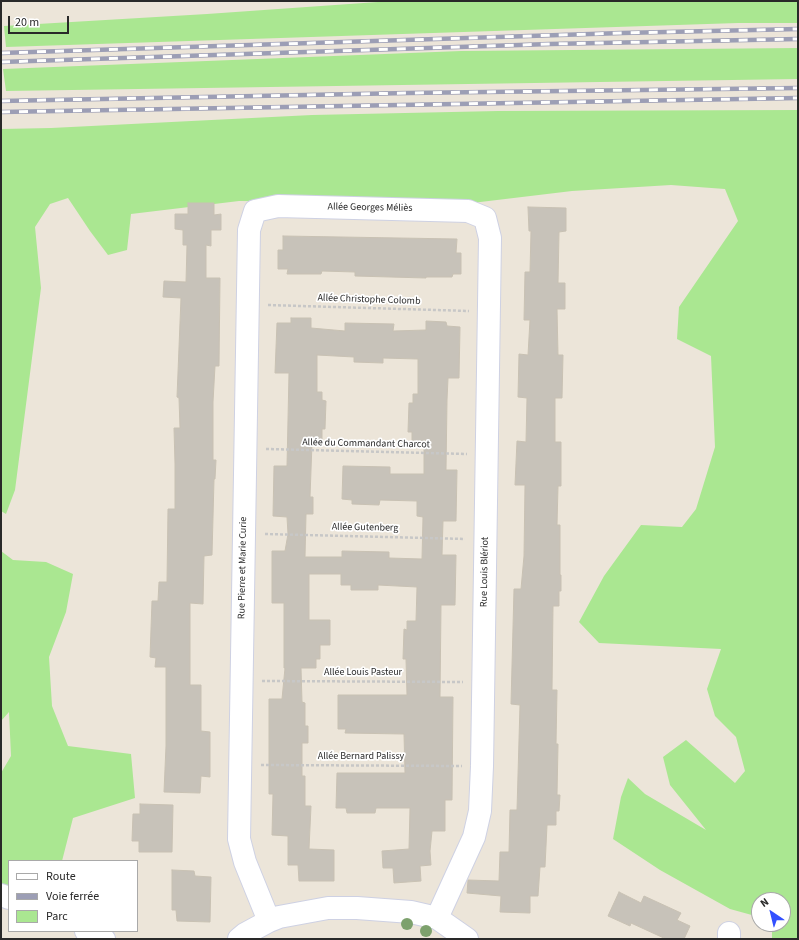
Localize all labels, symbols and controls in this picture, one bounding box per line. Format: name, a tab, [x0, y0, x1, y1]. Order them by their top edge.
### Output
scale bar	[10, 8, 71, 34]
text: 20 m	[15, 14, 39, 31]
street label: Allée Georges Méliès	[327, 201, 413, 215]
street label: Allée Christophe Colomb	[317, 292, 421, 308]
street label: Allée du Commandant Charcot	[302, 437, 430, 451]
street label: Rue Pierre et Marie Curie	[236, 517, 250, 619]
street label: Allée Gutenberg	[332, 521, 398, 535]
street label: Rue Louis Blériot	[478, 537, 492, 607]
street label: Allée Louis Pasteur	[324, 667, 402, 679]
street label: Allée Bernard Palissy	[318, 751, 404, 763]
legend	[8, 860, 138, 932]
text: Route	[46, 868, 76, 885]
text: Voie ferrée	[46, 888, 99, 905]
north arrow	[751, 892, 791, 932]
text: N	[757, 894, 772, 911]
text: Parc	[46, 908, 68, 925]

